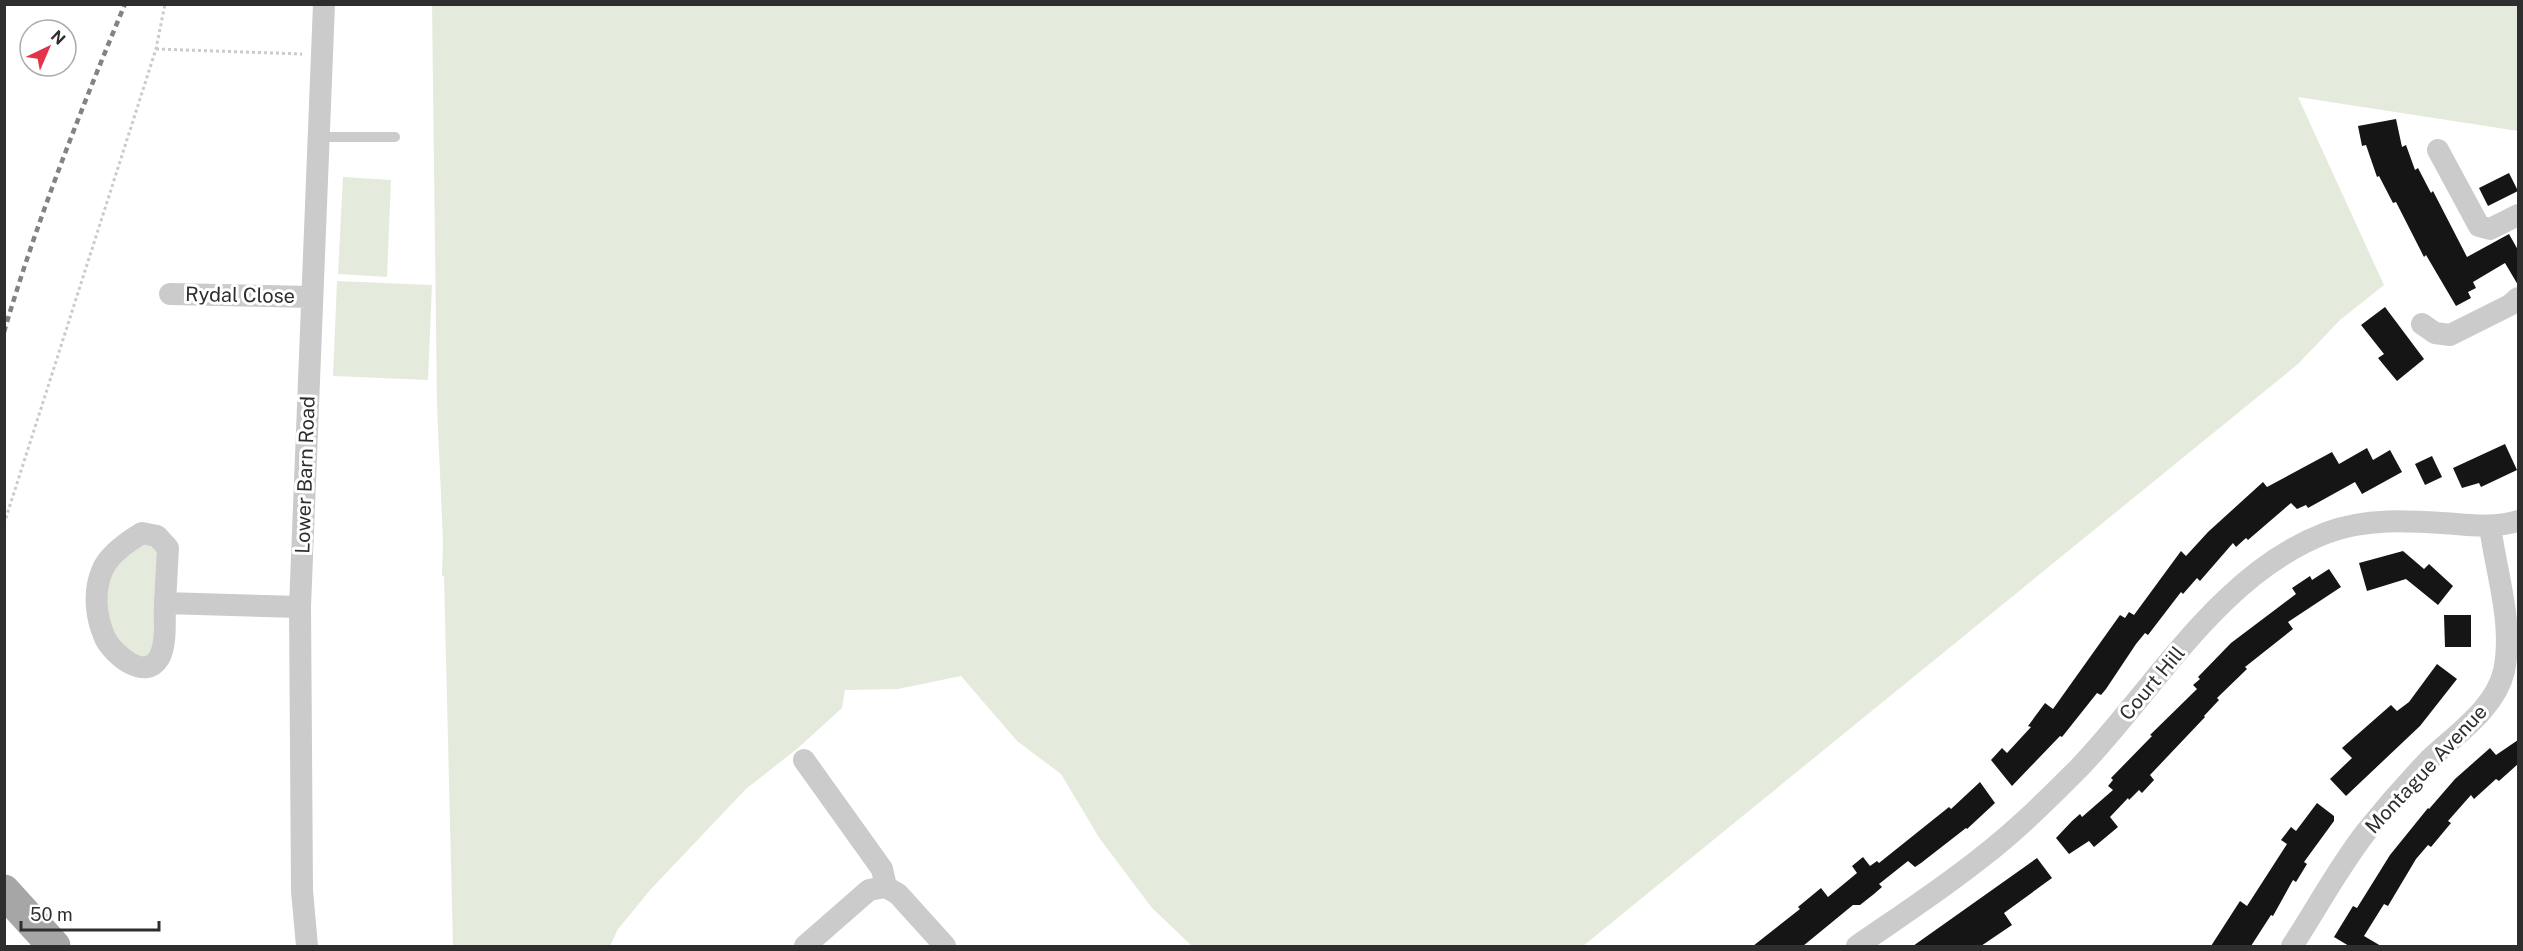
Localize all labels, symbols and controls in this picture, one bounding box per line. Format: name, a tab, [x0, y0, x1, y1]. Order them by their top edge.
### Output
north arrow	[18, 18, 78, 78]
text: N	[47, 26, 69, 49]
street label: Rydal Close	[185, 282, 295, 308]
street label: Lower Barn Road	[290, 396, 320, 554]
street label: Court Hill	[2114, 641, 2190, 725]
street label: Montague Avenue	[2360, 700, 2492, 838]
scale bar	[21, 894, 159, 932]
text: 50 m	[30, 904, 73, 925]

